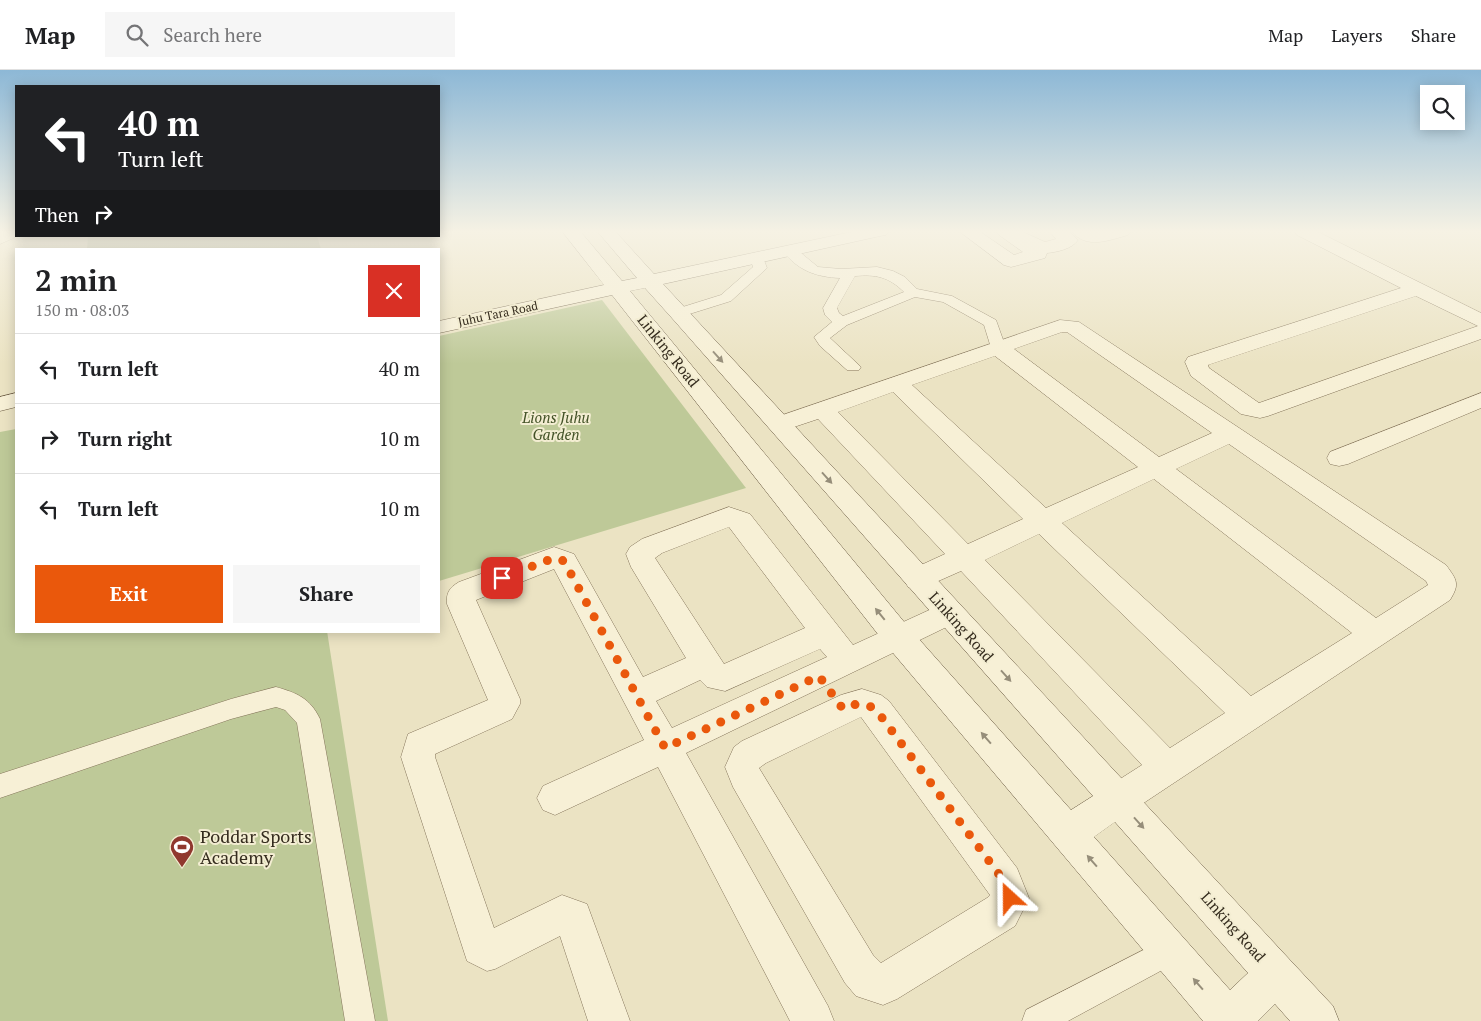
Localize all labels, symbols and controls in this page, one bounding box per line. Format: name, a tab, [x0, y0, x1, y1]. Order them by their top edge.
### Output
search box	[105, 12, 455, 57]
text: Map	[25, 19, 75, 51]
icon: search	[123, 21, 151, 49]
text: Search here	[163, 22, 262, 47]
text: Map	[1268, 23, 1303, 47]
text: Layers	[1331, 23, 1383, 47]
text: Share	[1411, 23, 1456, 47]
map controls	[1420, 85, 1465, 130]
button: search	[1420, 85, 1465, 130]
text: 40 m	[118, 100, 199, 146]
icon: left	[35, 105, 100, 170]
text: Turn left	[118, 144, 204, 173]
icon: right	[89, 200, 117, 228]
text: Then	[35, 202, 79, 227]
text: 2 min	[35, 260, 117, 300]
button: close	[368, 265, 420, 317]
street label: Juhu Tara Road	[457, 298, 540, 329]
text: 150 m · 08:03	[35, 299, 129, 321]
street label: Linking Road	[633, 310, 704, 391]
one-way arrow	[712, 351, 724, 363]
icon: left	[35, 355, 63, 383]
text: Turn left	[78, 356, 159, 381]
text: 40 m	[379, 356, 420, 381]
park label: Lions Juhu Garden	[521, 407, 590, 444]
icon: right	[35, 425, 63, 453]
text: Turn right	[78, 426, 172, 451]
text: 10 m	[379, 426, 420, 451]
one-way arrow	[821, 471, 833, 483]
icon: left	[35, 495, 63, 523]
text: Turn left	[78, 496, 159, 521]
text: 10 m	[379, 496, 420, 521]
pin	[481, 557, 523, 599]
icon: arrive	[488, 564, 516, 592]
button: Exit	[35, 565, 223, 623]
button: Share	[233, 565, 420, 623]
street label: Linking Road	[925, 587, 999, 666]
one-way arrow	[875, 608, 886, 621]
one-way arrow	[1000, 670, 1012, 682]
one-way arrow	[980, 731, 991, 744]
one-way arrow	[1133, 816, 1145, 828]
place label: Poddar Sports Academy	[200, 824, 312, 869]
sports icon: Poddar Sports Academy	[169, 834, 195, 868]
one-way arrow	[1086, 855, 1098, 867]
position arrow	[983, 871, 1035, 923]
street label: Linking Road	[1197, 887, 1271, 966]
one-way arrow	[1193, 978, 1204, 990]

